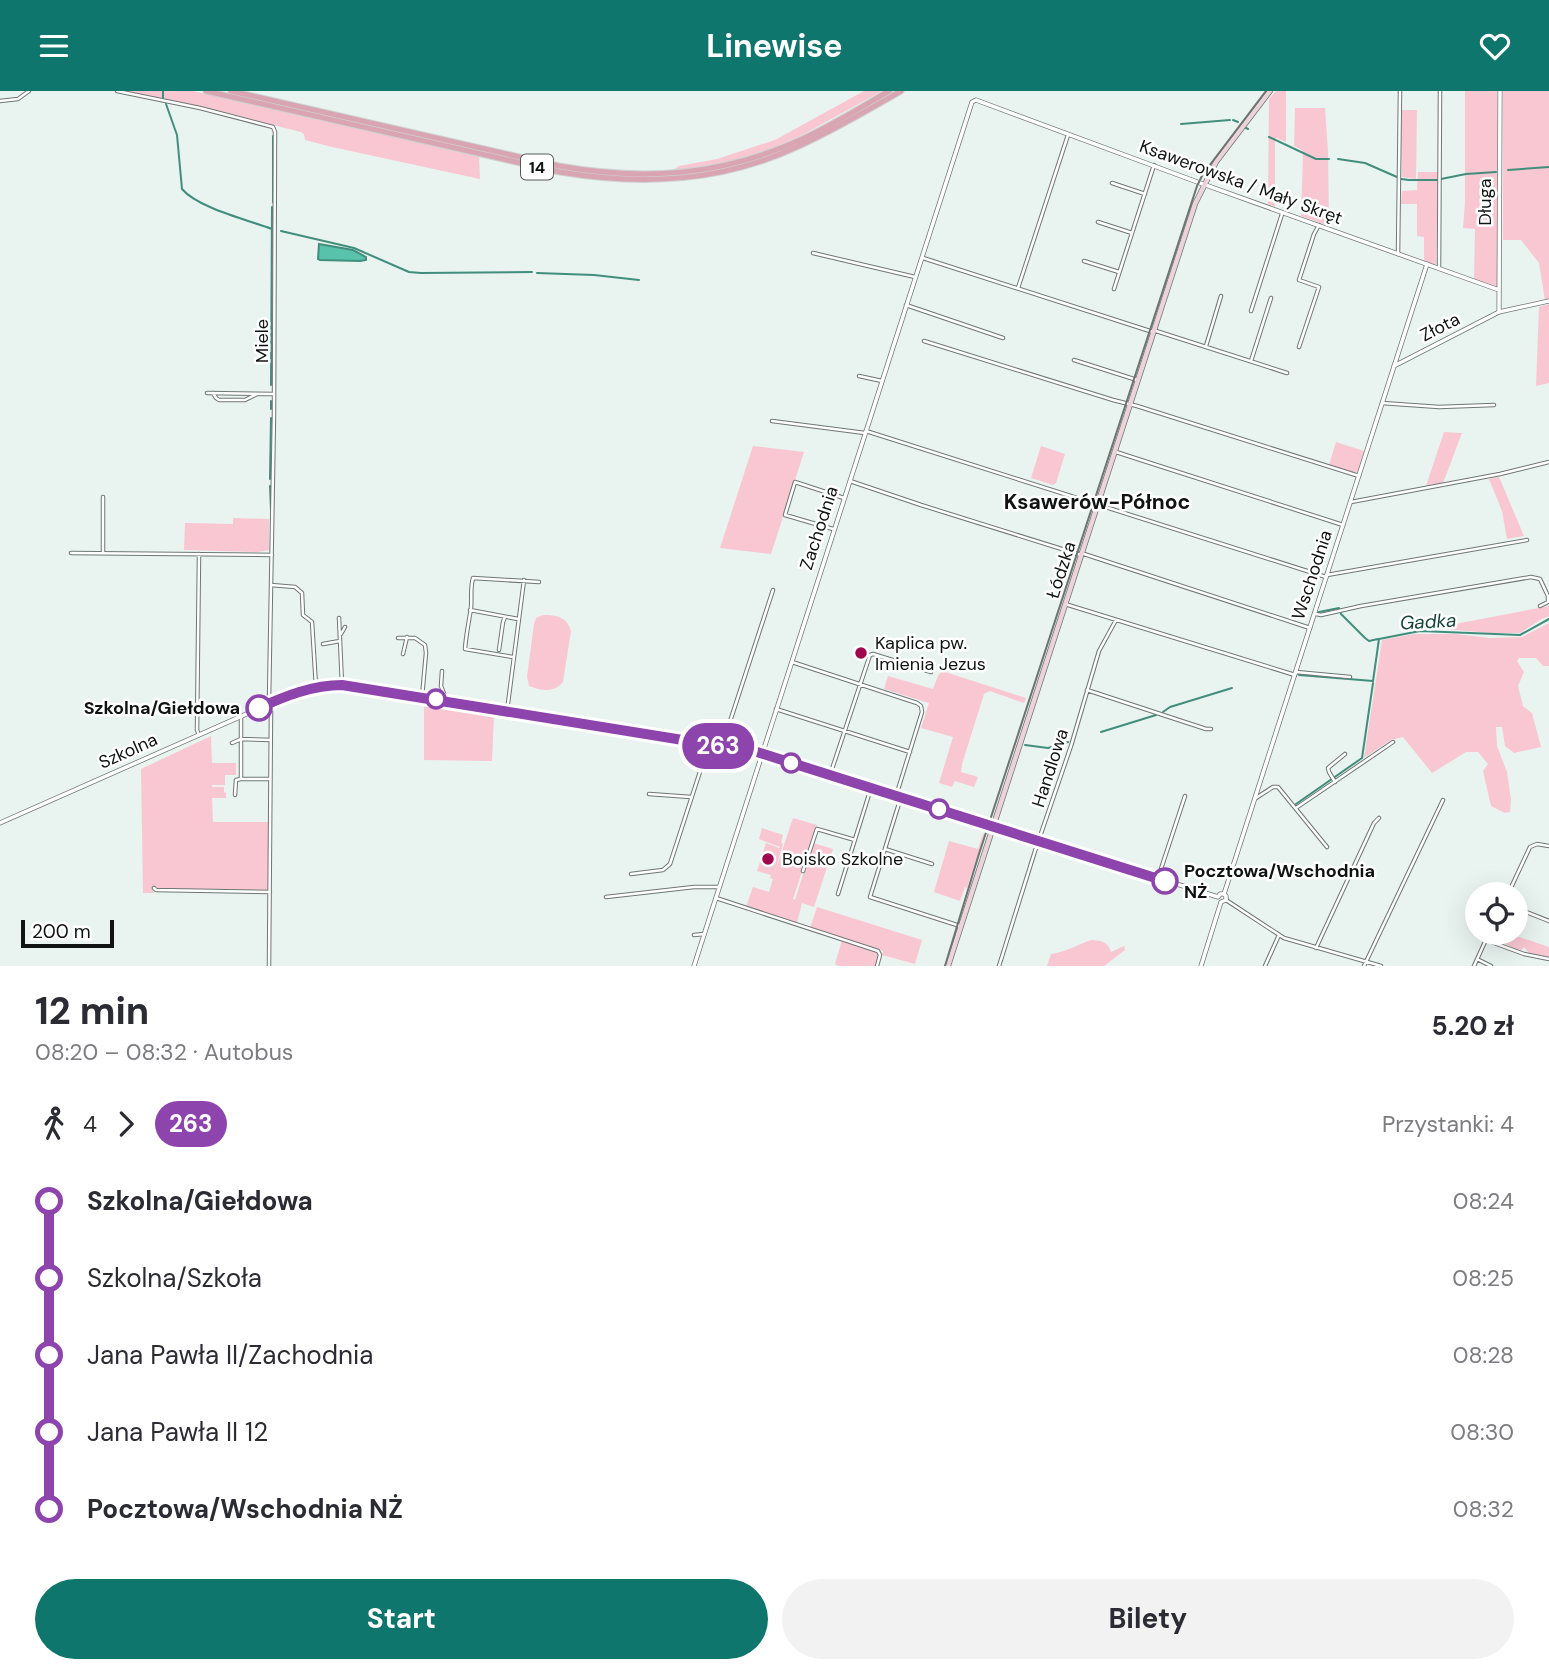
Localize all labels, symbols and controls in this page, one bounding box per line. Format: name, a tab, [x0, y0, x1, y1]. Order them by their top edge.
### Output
text: Linewise	[706, 25, 843, 67]
icon: menu	[35, 27, 73, 65]
icon: heart	[1476, 27, 1514, 65]
street label: Ksawerowska / Mały Skręt	[1136, 134, 1346, 230]
road number: 14	[521, 155, 553, 179]
street label: Długa	[1473, 178, 1497, 226]
street label: Złota	[1416, 307, 1464, 347]
street label: Miele	[250, 319, 274, 363]
street label: Zachodnia	[794, 483, 844, 573]
district label: Ksawerów-Północ	[1004, 488, 1190, 516]
street label: Wschodnia	[1286, 527, 1338, 623]
street label: Łódzka	[1041, 538, 1081, 602]
water label: Gadka	[1399, 608, 1457, 635]
place label: Kaplica pw. Imienia Jezus	[875, 631, 986, 676]
marker: Kaplica pw. Imienia Jezus	[853, 645, 869, 661]
unlabelled marker	[426, 689, 446, 709]
marker: Szkolna/Giełdowa	[246, 695, 272, 721]
place label: Szkolna/Giełdowa	[84, 696, 240, 720]
line badge: 263	[678, 723, 758, 769]
street label: Handlowa	[1026, 726, 1074, 810]
street label: Szkolna	[95, 727, 161, 775]
text: 263	[696, 730, 740, 761]
unlabelled marker	[781, 753, 801, 773]
unlabelled marker	[929, 799, 949, 819]
place label: Boisko Szkolne	[782, 847, 903, 871]
marker: Boisko Szkolne	[760, 851, 776, 867]
place label: Pocztowa/Wschodnia NŻ	[1184, 859, 1375, 904]
marker: Pocztowa/Wschodnia NŻ	[1152, 868, 1178, 894]
map controls	[1465, 882, 1528, 945]
button: locate	[1465, 882, 1528, 945]
scale bar	[21, 917, 114, 949]
text: 200 m	[32, 919, 91, 944]
text: 12 min	[35, 986, 149, 1036]
text: 5.20 zł	[1432, 1009, 1514, 1043]
text: 08:20 – 08:32 · Autobus	[35, 1037, 293, 1067]
icon: walk	[35, 1105, 73, 1143]
icon: forward	[107, 1105, 145, 1143]
text: 263	[169, 1108, 213, 1139]
text: 4	[83, 1109, 97, 1139]
text: Przystanki: 4	[1382, 1109, 1514, 1139]
text: Szkolna/Giełdowa	[87, 1184, 313, 1218]
text: 08:24	[1453, 1186, 1514, 1216]
text: Szkolna/Szkoła	[87, 1261, 262, 1295]
text: 08:25	[1452, 1263, 1514, 1293]
text: Jana Pawła II/Zachodnia	[87, 1338, 373, 1372]
text: 08:28	[1453, 1340, 1514, 1370]
text: Jana Pawła II 12	[87, 1415, 268, 1449]
text: 08:30	[1450, 1417, 1514, 1447]
text: Pocztowa/Wschodnia NŻ	[87, 1492, 403, 1526]
text: 08:32	[1453, 1494, 1514, 1524]
button: Start	[35, 1579, 768, 1659]
button: Bilety	[782, 1579, 1514, 1659]

